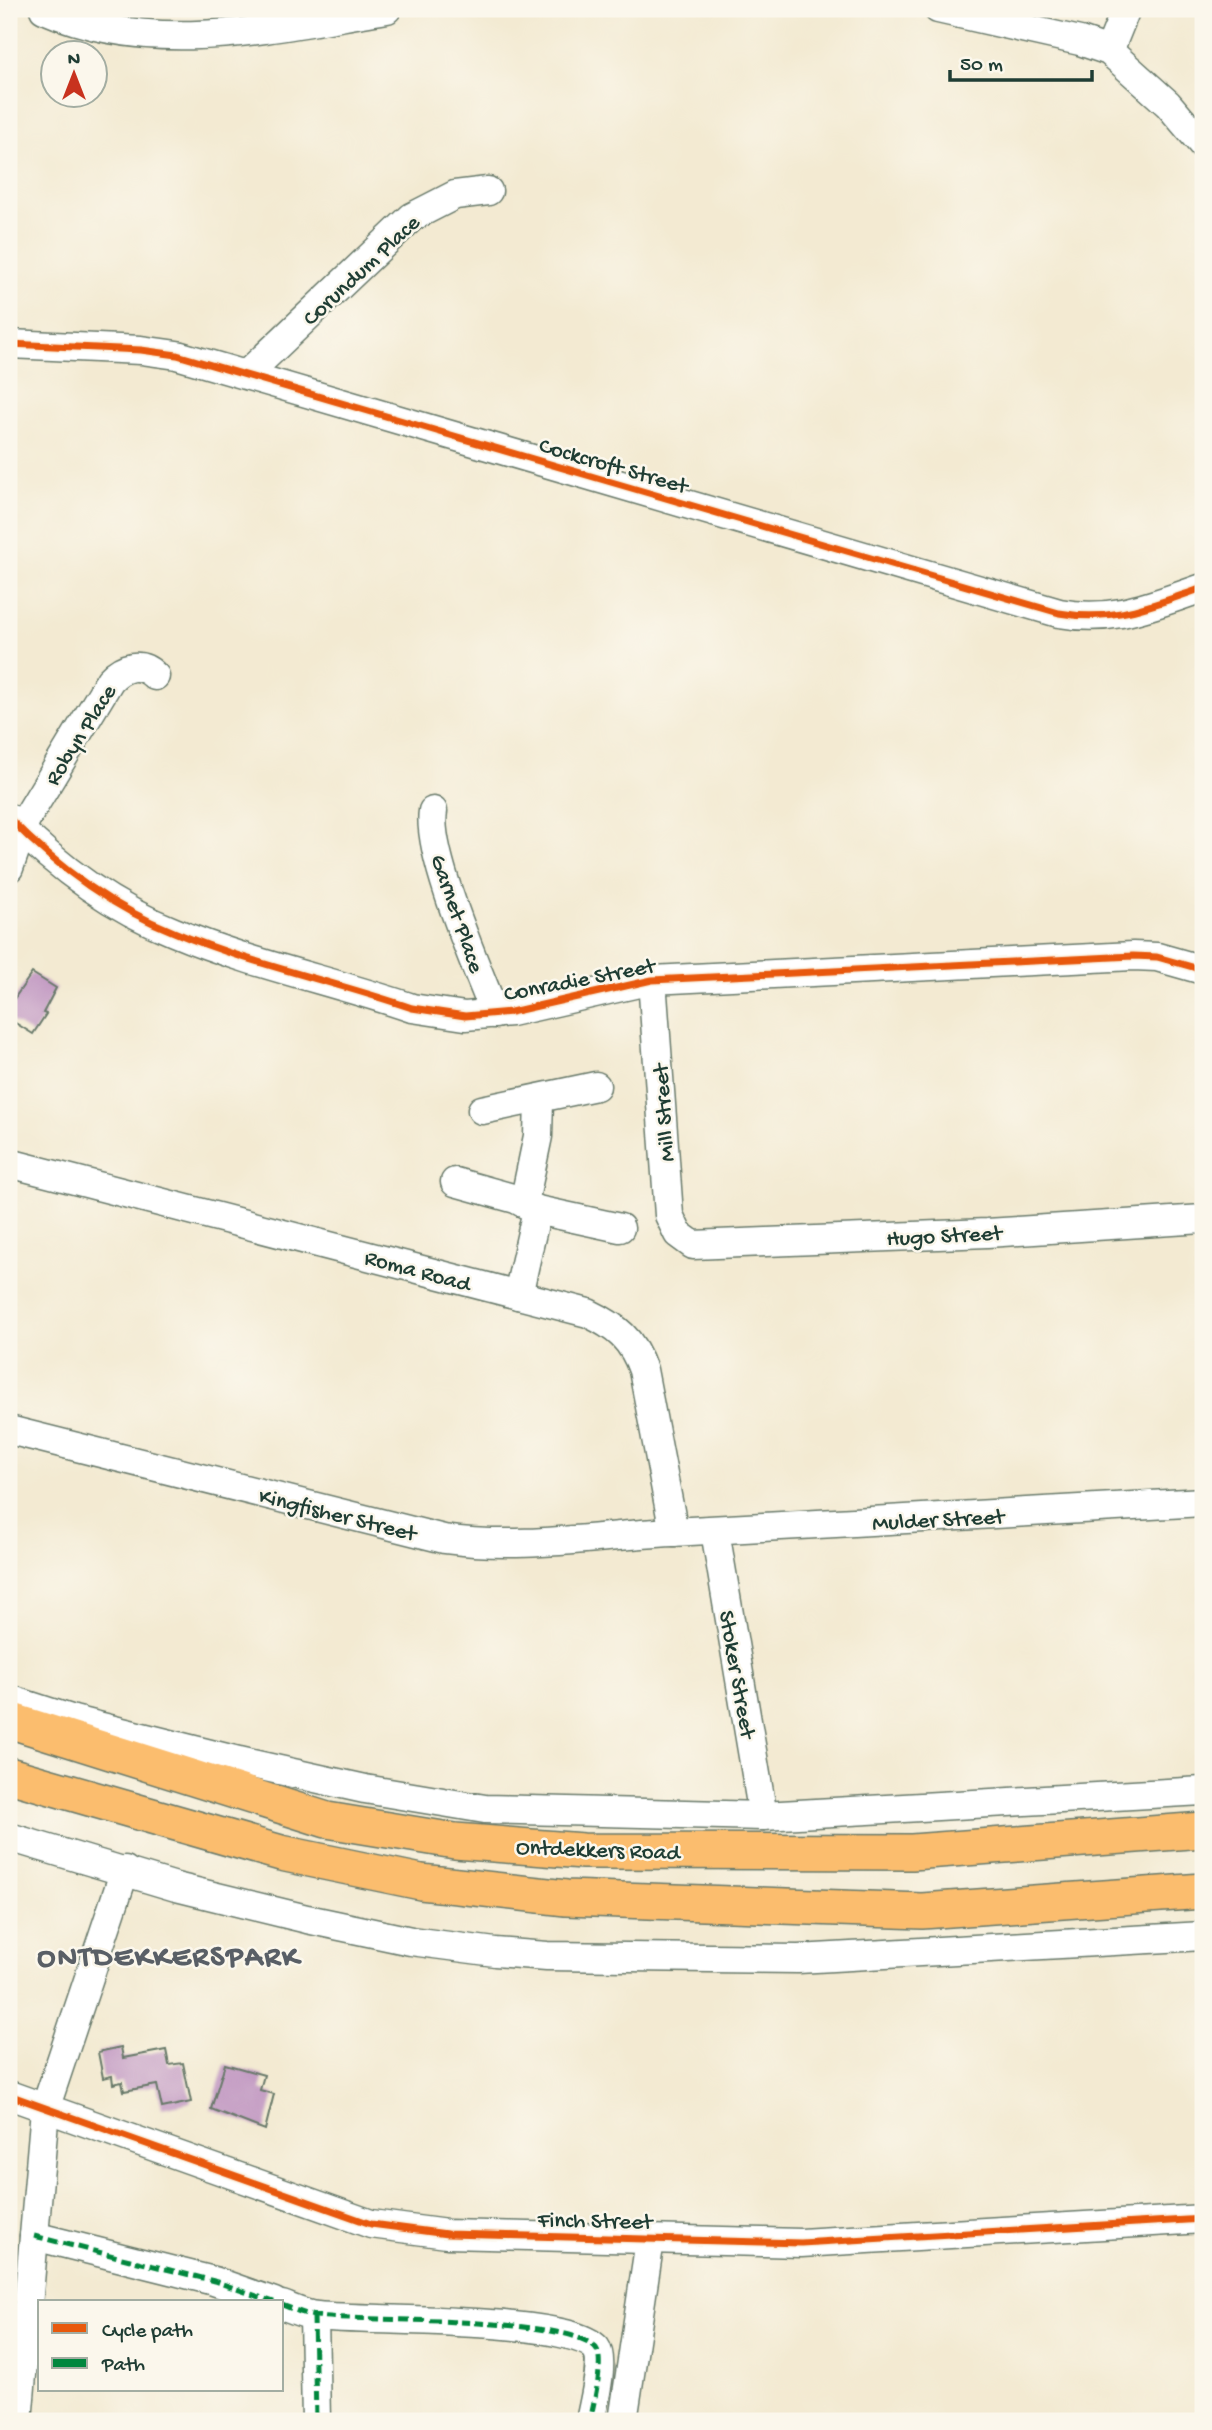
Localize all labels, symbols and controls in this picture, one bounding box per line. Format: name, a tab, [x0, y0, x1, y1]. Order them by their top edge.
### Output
north arrow	[38, 38, 108, 108]
scale bar	[950, 38, 1091, 82]
text: N	[68, 49, 80, 72]
text: 50 m	[960, 54, 1003, 79]
street label: Corundum Place	[298, 210, 427, 333]
street label: Cockcroft Street	[535, 433, 692, 502]
street label: Robyn Place	[40, 679, 124, 791]
street label: Garnet Place	[423, 851, 489, 978]
street label: Conradie Street	[502, 953, 659, 1009]
street label: Mill Street	[648, 1061, 682, 1163]
street label: Hugo Street	[886, 1221, 1004, 1254]
street label: Roma Road	[361, 1245, 475, 1300]
street label: Kingfisher Street	[256, 1484, 420, 1549]
street label: Mulder Street	[872, 1504, 1006, 1538]
street label: Stoker Street	[711, 1609, 760, 1742]
street label: Ontdekkers Road	[515, 1835, 682, 1868]
district label: ONTDEKKERSPARK	[37, 1942, 302, 1977]
street label: Finch Street	[536, 2208, 654, 2237]
legend	[38, 2300, 284, 2392]
text: Cycle path	[102, 2320, 193, 2345]
text: Path	[101, 2354, 145, 2379]

